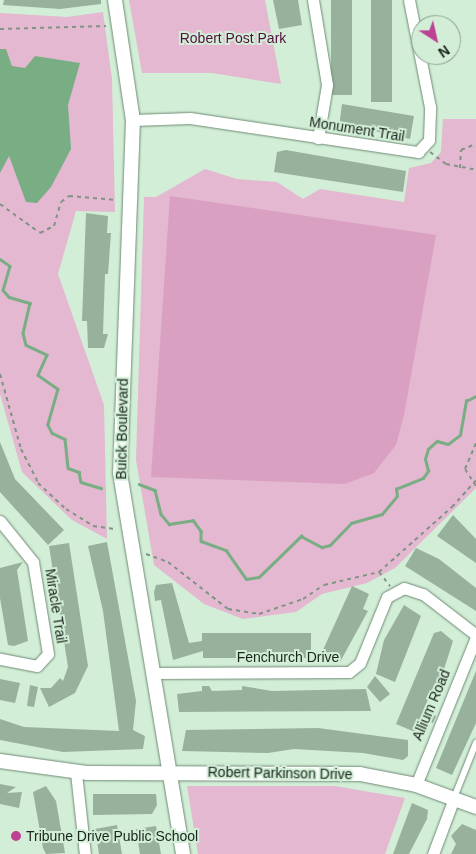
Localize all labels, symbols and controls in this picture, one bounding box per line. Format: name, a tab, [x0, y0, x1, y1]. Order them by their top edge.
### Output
north arrow	[411, 15, 461, 65]
park label: Robert Post Park	[180, 30, 286, 46]
text: N	[435, 42, 453, 61]
street label: Monument Trail	[308, 113, 406, 145]
street label: Buick Boulevard	[113, 378, 131, 480]
street label: Miracle Trail	[42, 567, 70, 645]
street label: Fenchurch Drive	[237, 649, 339, 665]
street label: Allium Road	[409, 667, 453, 743]
street label: Robert Parkinson Drive	[208, 763, 352, 783]
place label: Tribune Drive Public School	[26, 828, 198, 844]
marker: Tribune Drive Public School	[10, 830, 22, 842]

